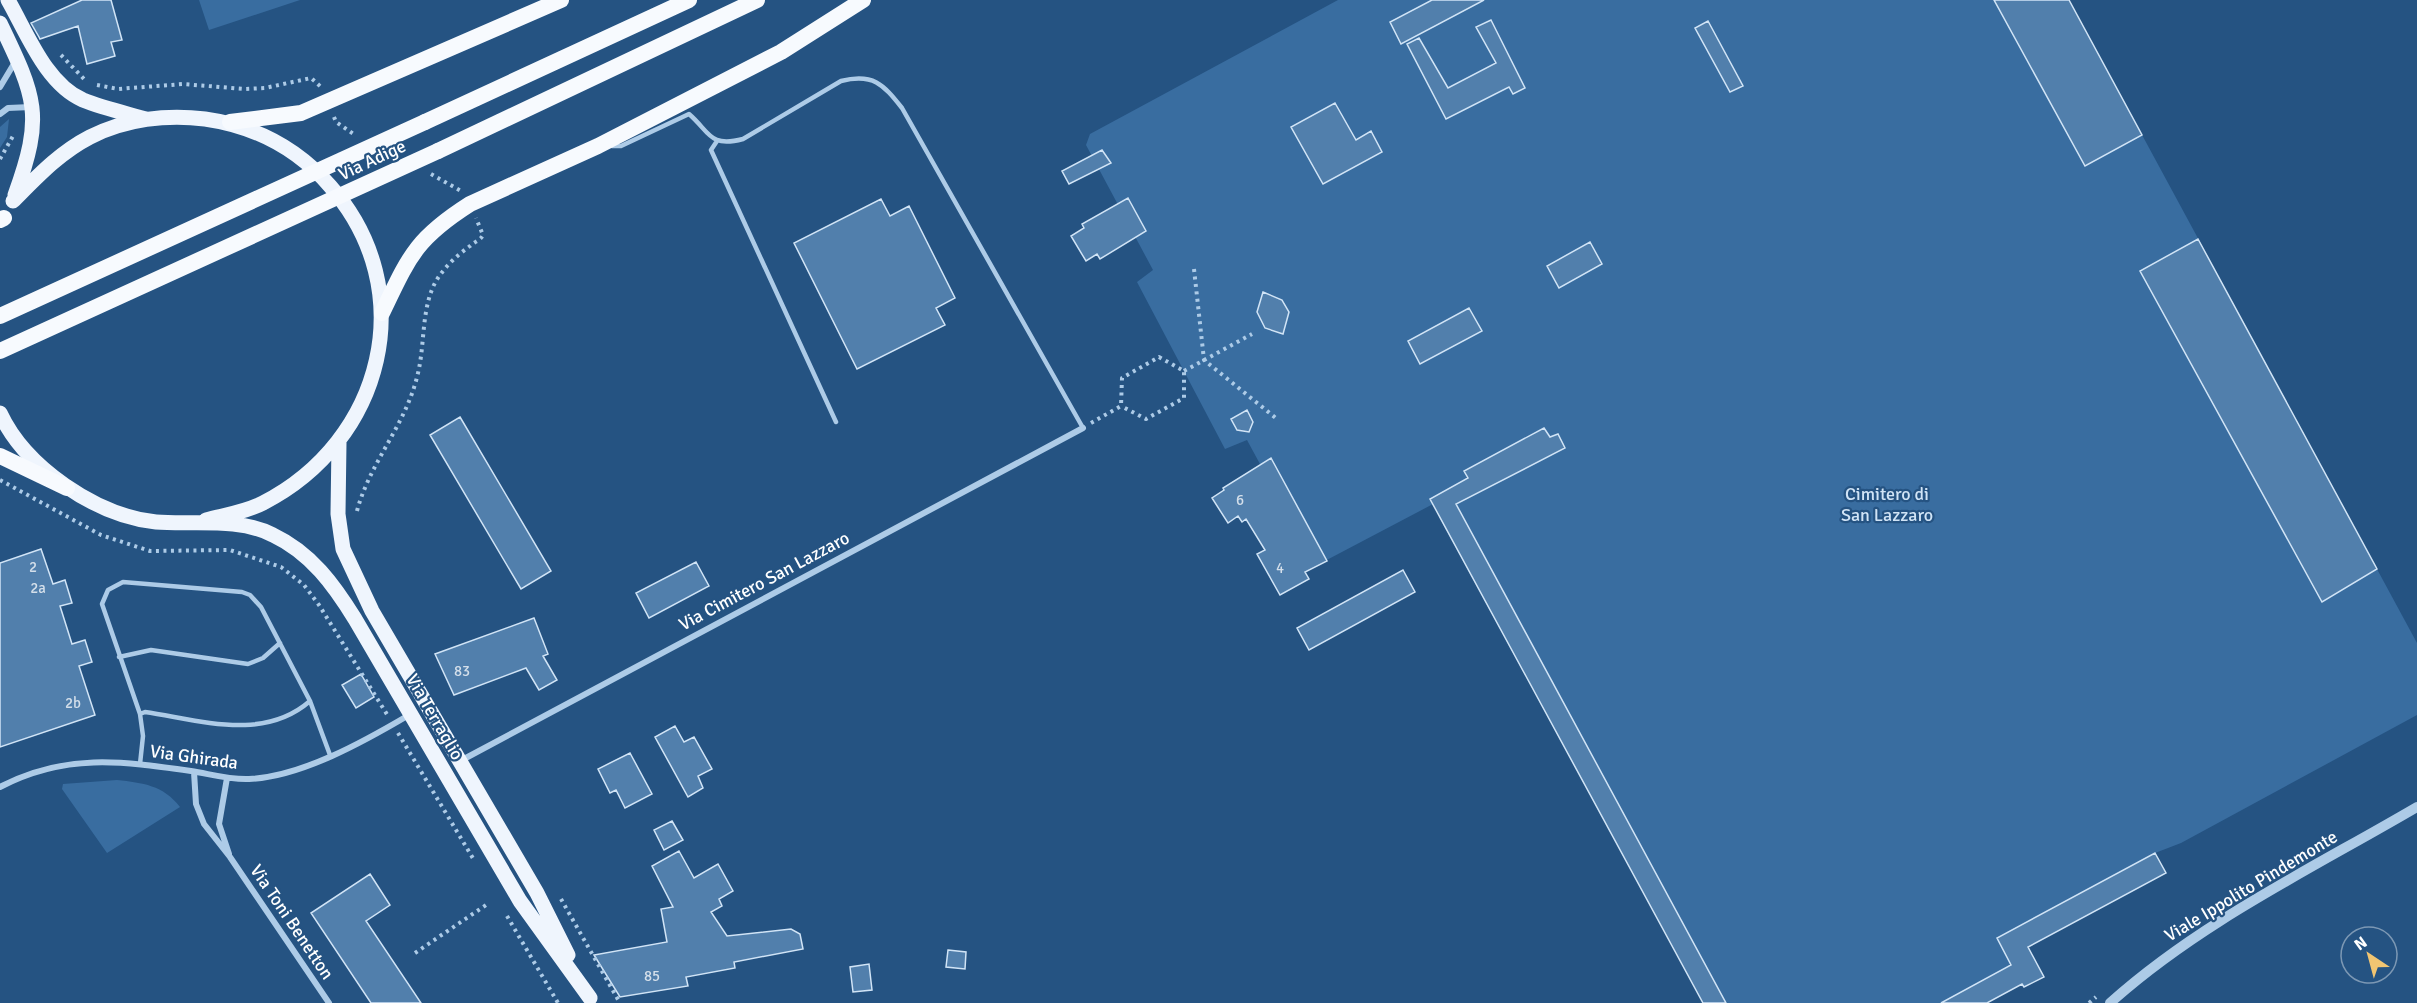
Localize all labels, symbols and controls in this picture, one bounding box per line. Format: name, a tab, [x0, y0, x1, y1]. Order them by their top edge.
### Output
street label: Via Adige	[335, 135, 409, 185]
park label: Cimitero di San Lazzaro	[1841, 483, 1933, 526]
house number: 6	[1236, 491, 1244, 509]
street label: Via Cimitero San Lazzaro	[675, 527, 853, 635]
house number: 2	[29, 558, 37, 576]
house number: 4	[1276, 559, 1284, 577]
house number: 2a	[30, 579, 46, 597]
house number: 83	[454, 662, 470, 680]
street label: Via Terraglio	[402, 670, 468, 764]
house number: 2b	[65, 694, 81, 712]
street label: Via Ghirada	[149, 740, 239, 774]
street label: Viale Ippolito Pindemonte	[2161, 826, 2341, 946]
street label: Via Toni Benetton	[245, 860, 339, 984]
north arrow	[2339, 925, 2399, 985]
text: N	[2350, 932, 2371, 955]
house number: 85	[644, 967, 660, 985]

